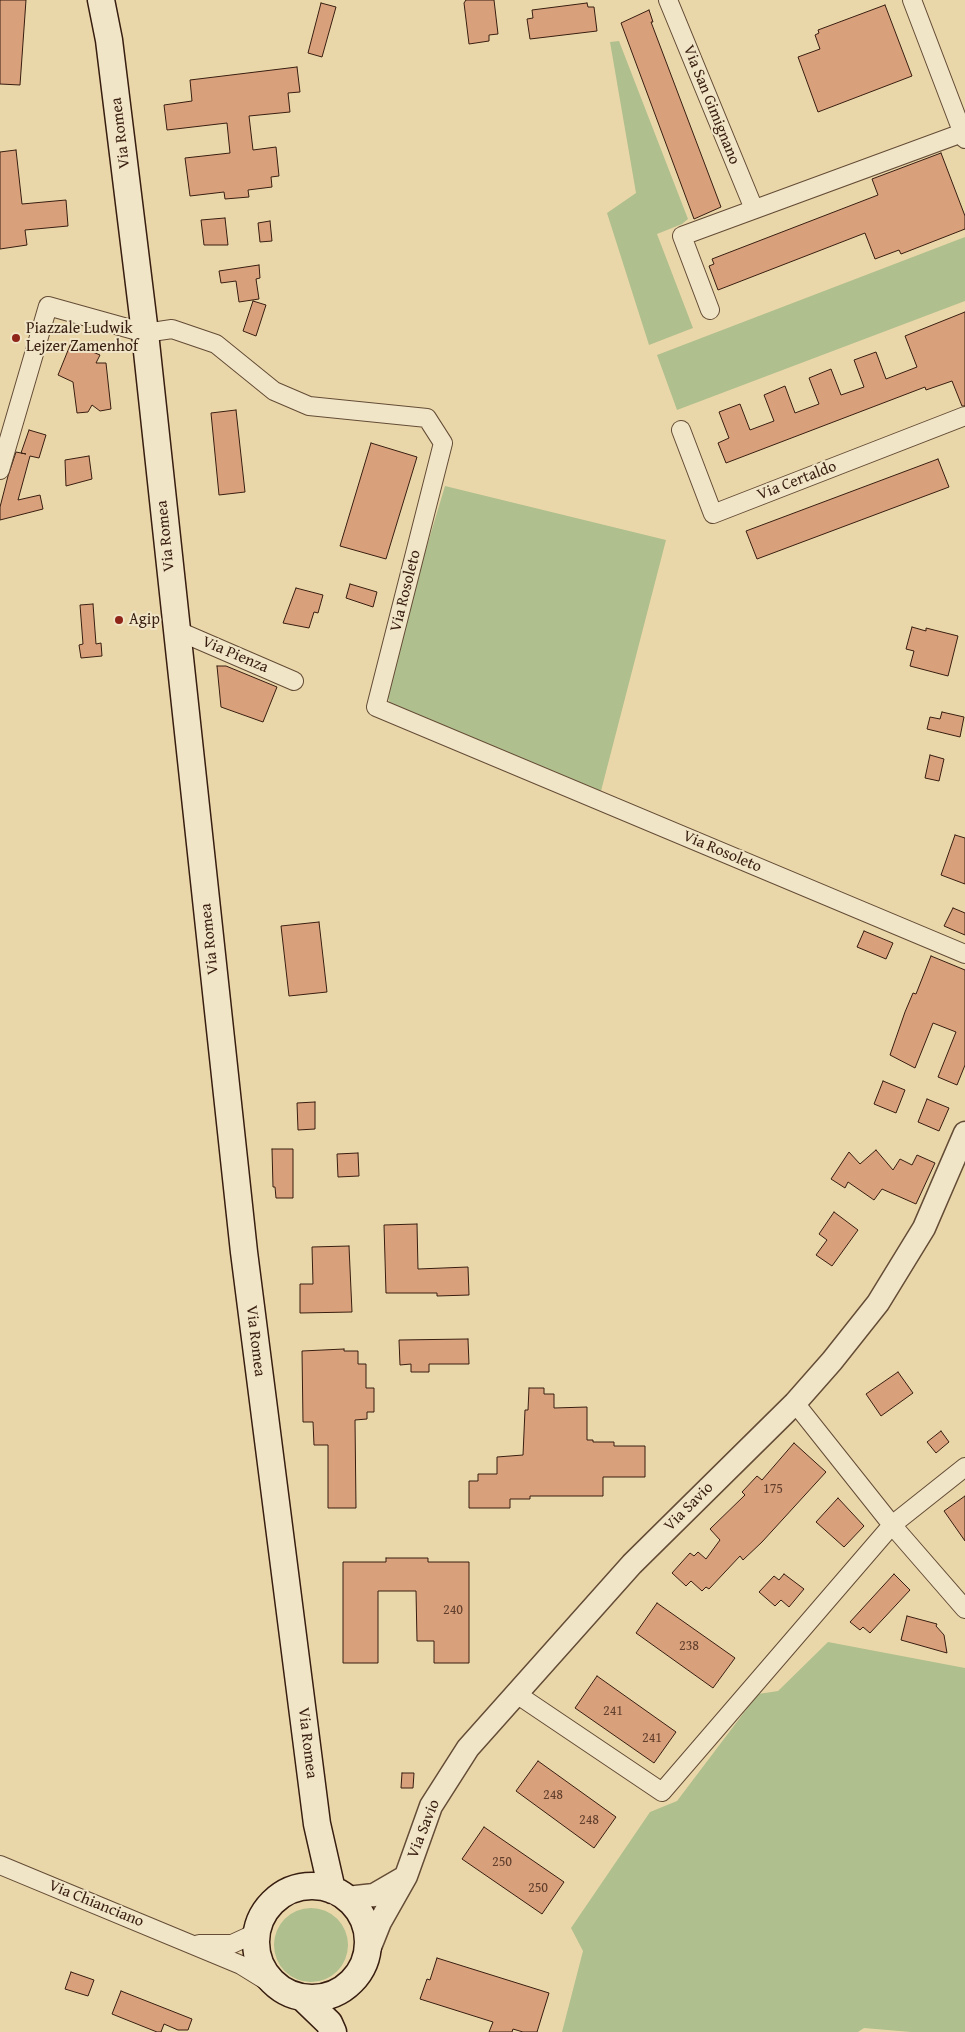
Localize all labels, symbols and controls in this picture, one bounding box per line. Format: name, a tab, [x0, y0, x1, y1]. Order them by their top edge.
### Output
street label: Via San Gimignano	[678, 42, 744, 168]
street label: Via Romea	[107, 96, 135, 170]
place label: Piazzale Ludwik Lejzer Zamenhof	[26, 319, 138, 357]
marker: Piazzale Ludwik Lejzer Zamenhof	[10, 332, 22, 344]
street label: Via Certaldo	[755, 457, 839, 505]
street label: Via Romea	[153, 499, 179, 573]
street label: Via Rosoleto	[387, 548, 425, 634]
place label: Agip	[129, 610, 160, 630]
marker: Agip	[113, 614, 125, 626]
street label: Via Pienza	[199, 632, 271, 678]
street label: Via Rosoleto	[680, 827, 764, 877]
street label: Via Romea	[197, 902, 223, 976]
street label: Via Romea	[241, 1304, 269, 1378]
street label: Via Savio	[660, 1478, 718, 1536]
house number: 175	[763, 1481, 783, 1497]
house number: 240	[443, 1602, 463, 1618]
house number: 238	[679, 1638, 699, 1654]
house number: 241	[603, 1703, 623, 1719]
street label: Via Romea	[293, 1706, 321, 1780]
house number: 241	[642, 1730, 662, 1746]
house number: 248	[543, 1787, 563, 1803]
street label: Via Savio	[404, 1797, 444, 1861]
house number: 248	[579, 1812, 599, 1828]
house number: 250	[492, 1854, 512, 1870]
street label: Via Chianciano	[46, 1876, 146, 1932]
house number: 250	[528, 1880, 548, 1896]

